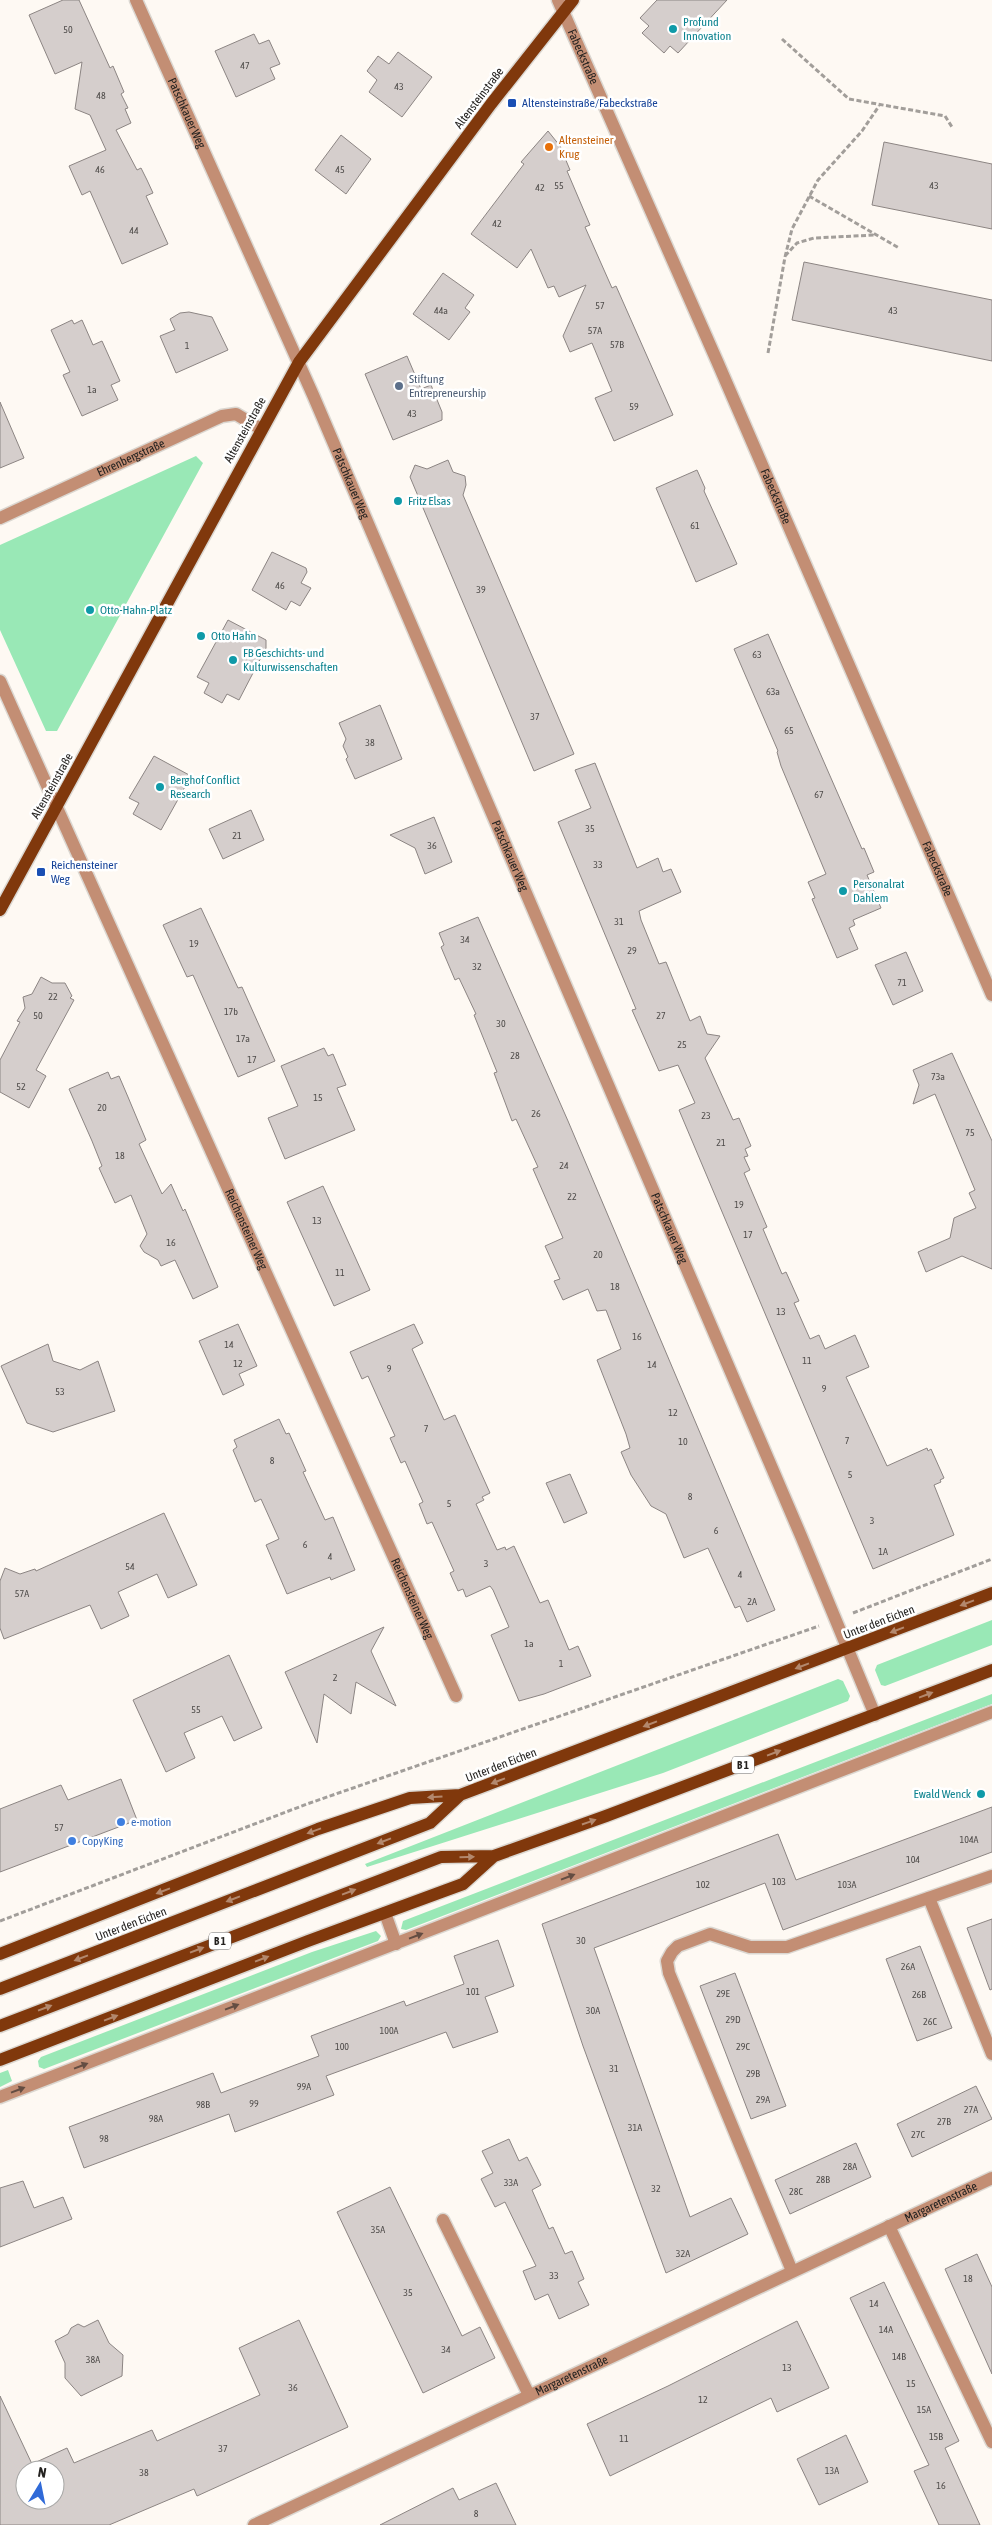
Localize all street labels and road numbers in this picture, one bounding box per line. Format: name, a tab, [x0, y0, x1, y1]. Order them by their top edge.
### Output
street label: Fabeckstraße	[565, 27, 601, 86]
street label: Altensteinstraße	[451, 65, 507, 131]
street label: Patschkauer Weg	[165, 76, 209, 151]
street label: Altensteinstraße	[221, 395, 269, 465]
street label: Ehrenbergstraße	[95, 436, 167, 479]
street label: Patschkauer Weg	[330, 446, 372, 522]
street label: Fabeckstraße	[758, 467, 794, 526]
street label: Altensteinstraße	[28, 751, 76, 821]
street label: Patschkauer Weg	[489, 818, 532, 894]
street label: Fabeckstraße	[919, 839, 955, 899]
street label: Reichensteiner Weg	[222, 1187, 271, 1273]
street label: Patschkauer Weg	[648, 1191, 691, 1266]
street label: Reichensteiner Weg	[388, 1556, 437, 1642]
street label: Unter den Eichen	[842, 1602, 916, 1642]
street label: Unter den Eichen	[464, 1745, 538, 1785]
road number: B 1	[732, 1756, 754, 1774]
street label: Unter den Eichen	[94, 1904, 168, 1944]
road number: B 1	[209, 1932, 231, 1950]
street label: Margaretenstraße	[902, 2179, 979, 2225]
street label: Margaretenstraße	[533, 2353, 610, 2399]

